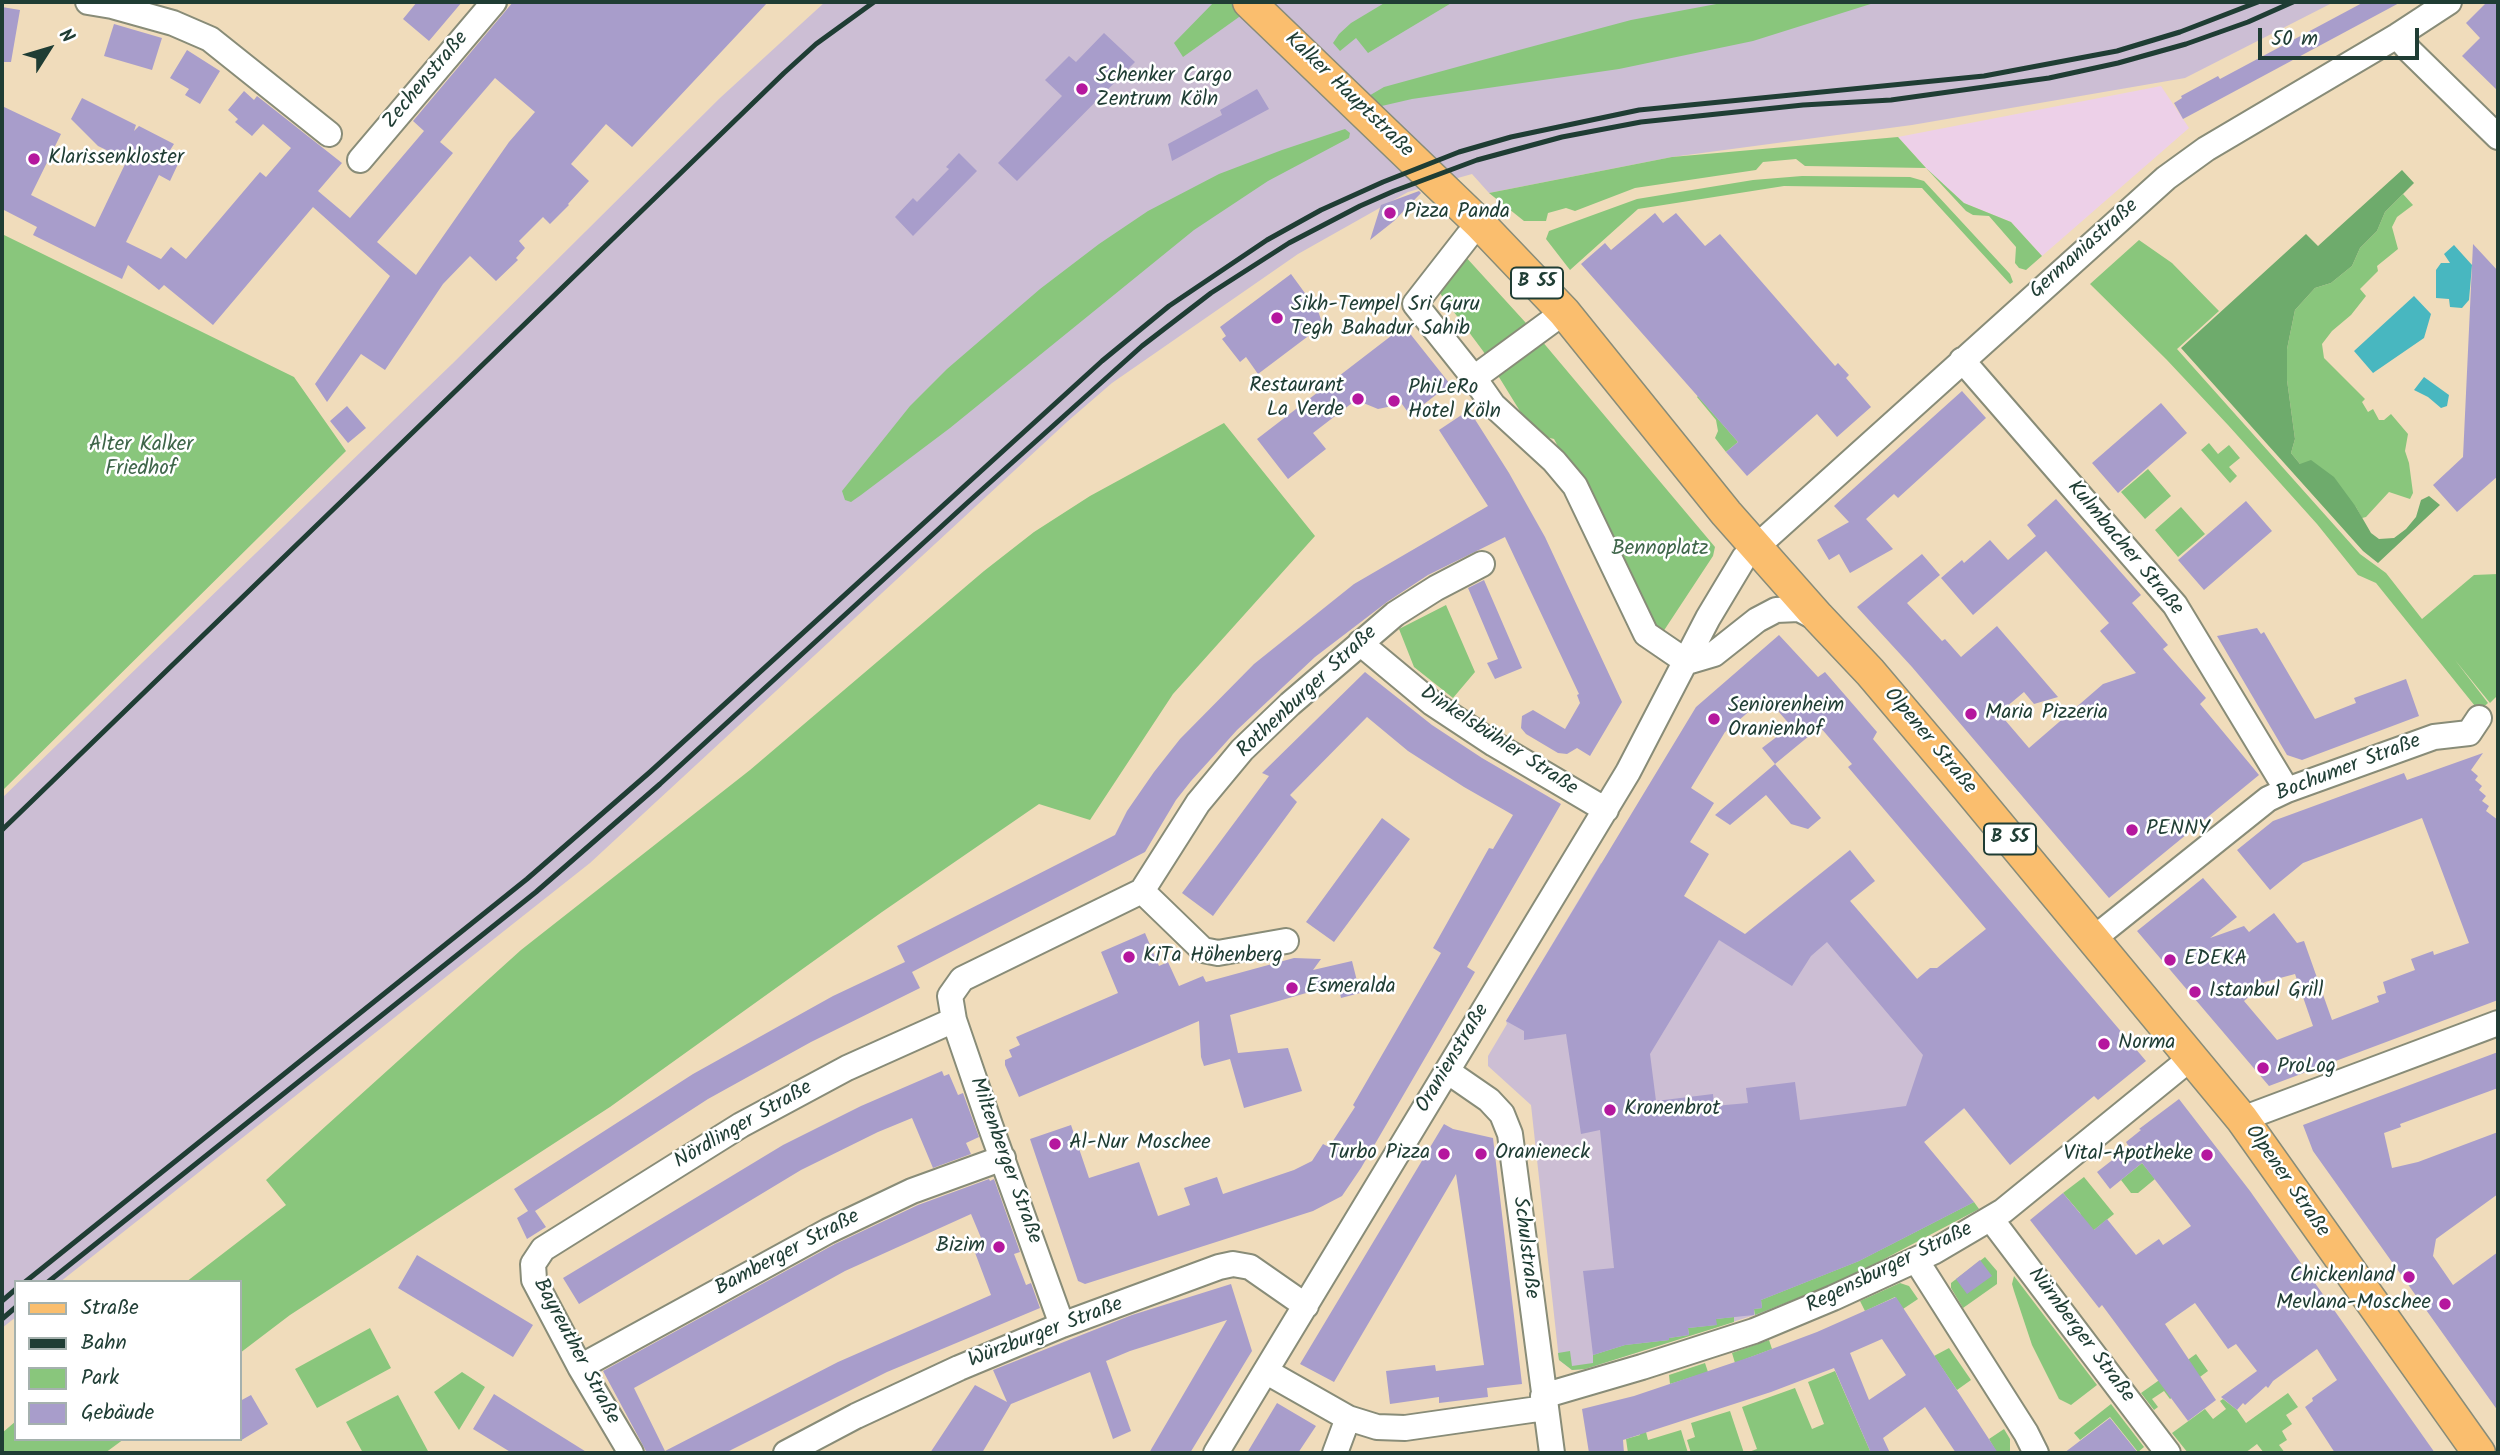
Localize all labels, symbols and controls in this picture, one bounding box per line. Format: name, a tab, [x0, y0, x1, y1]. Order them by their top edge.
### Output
north arrow	[14, 14, 84, 84]
scale bar	[2262, 14, 2423, 58]
text: N	[50, 23, 81, 50]
text: 50 m	[2271, 23, 2318, 56]
street label: Zechenstraße	[379, 27, 475, 135]
street label: Kalker Hauptstraße	[1278, 28, 1418, 164]
place label: Schenker Cargo Zentrum Köln	[1096, 64, 1232, 114]
marker: Schenker Cargo Zentrum Köln	[1074, 81, 1090, 97]
place label: Klarissenkloster	[48, 146, 184, 172]
marker: Klarissenkloster	[26, 151, 42, 167]
street label: Germaniastraße	[2025, 195, 2145, 305]
place label: Pizza Panda	[1404, 200, 1510, 226]
marker: Pizza Panda	[1382, 205, 1398, 221]
road number: B 55	[1511, 268, 1563, 298]
place label: Sikh-Tempel Sri Guru Tegh Bahadur Sahib	[1291, 293, 1480, 343]
marker: Sikh-Tempel Sri Guru Tegh Bahadur Sahib	[1269, 310, 1285, 326]
place label: Restaurant La Verde	[1249, 374, 1344, 424]
place label: PhiLeRo Hotel Köln	[1408, 376, 1501, 426]
marker: Restaurant La Verde	[1350, 391, 1366, 407]
marker: PhiLeRo Hotel Köln	[1386, 393, 1402, 409]
park label: Alter Kalker Friedhof	[89, 433, 193, 483]
street label: Kulmbacher Straße	[2060, 476, 2188, 622]
park label: Bennoplatz	[1611, 537, 1709, 563]
street label: Rothenburger Straße	[1233, 622, 1383, 764]
street label: Dinkelsbühler Straße	[1414, 682, 1582, 802]
street label: Olpener Straße	[1877, 684, 1981, 800]
place label: Seniorenheim Oranienhof	[1728, 694, 1844, 744]
place label: Maria Pizzeria	[1985, 701, 2108, 727]
marker: Maria Pizzeria	[1963, 706, 1979, 722]
marker: Seniorenheim Oranienhof	[1706, 711, 1722, 727]
street label: Bochumer Straße	[2273, 730, 2425, 808]
place label: PENNY	[2146, 817, 2210, 843]
marker: PENNY	[2124, 822, 2140, 838]
road number: B 55	[1984, 824, 2036, 854]
place label: KiTa Höhenberg	[1143, 944, 1283, 970]
place label: EDEKA	[2184, 947, 2247, 973]
marker: KiTa Höhenberg	[1121, 949, 1137, 965]
marker: EDEKA	[2162, 952, 2178, 968]
place label: Esmeralda	[1306, 975, 1396, 1001]
place label: Istanbul Grill	[2209, 979, 2323, 1005]
marker: Esmeralda	[1284, 980, 1300, 996]
marker: Istanbul Grill	[2187, 984, 2203, 1000]
street label: Oranienstraße	[1412, 1000, 1496, 1118]
place label: Norma	[2118, 1031, 2175, 1057]
marker: Norma	[2096, 1036, 2112, 1052]
place label: ProLog	[2277, 1055, 2336, 1081]
marker: ProLog	[2255, 1060, 2271, 1076]
street label: Miltenberger Straße	[962, 1074, 1046, 1248]
street label: Nördlinger Straße	[671, 1076, 817, 1176]
place label: Kronenbrot	[1624, 1097, 1720, 1123]
marker: Kronenbrot	[1602, 1102, 1618, 1118]
street label: Olpener Straße	[2238, 1121, 2334, 1243]
place label: Al-Nur Moschee	[1069, 1131, 1211, 1157]
marker: Al-Nur Moschee	[1047, 1136, 1063, 1152]
place label: Turbo Pizza	[1328, 1141, 1430, 1167]
place label: Oranieneck	[1495, 1141, 1590, 1167]
place label: Vital-Apotheke	[2064, 1142, 2193, 1168]
marker: Turbo Pizza	[1436, 1146, 1452, 1162]
marker: Oranieneck	[1473, 1146, 1489, 1162]
marker: Vital-Apotheke	[2199, 1147, 2215, 1163]
street label: Schulstraße	[1505, 1196, 1543, 1300]
street label: Bamberger Straße	[711, 1205, 865, 1303]
street label: Regensburger Straße	[1803, 1218, 1977, 1320]
place label: Bizim	[936, 1234, 985, 1260]
marker: Bizim	[991, 1239, 1007, 1255]
street label: Nürnberger Straße	[2021, 1264, 2139, 1408]
place label: Chickenland	[2290, 1264, 2395, 1290]
marker: Chickenland	[2401, 1269, 2417, 1285]
street label: Bayreuther Straße	[526, 1275, 624, 1429]
legend	[14, 1280, 242, 1441]
place label: Mevlana-Moschee	[2276, 1291, 2431, 1317]
text: Straße	[81, 1292, 139, 1325]
street label: Würzburger Straße	[965, 1293, 1127, 1375]
marker: Mevlana-Moschee	[2437, 1296, 2453, 1312]
text: Bahn	[81, 1327, 127, 1360]
text: Park	[81, 1362, 119, 1395]
text: Gebäude	[81, 1397, 154, 1430]

